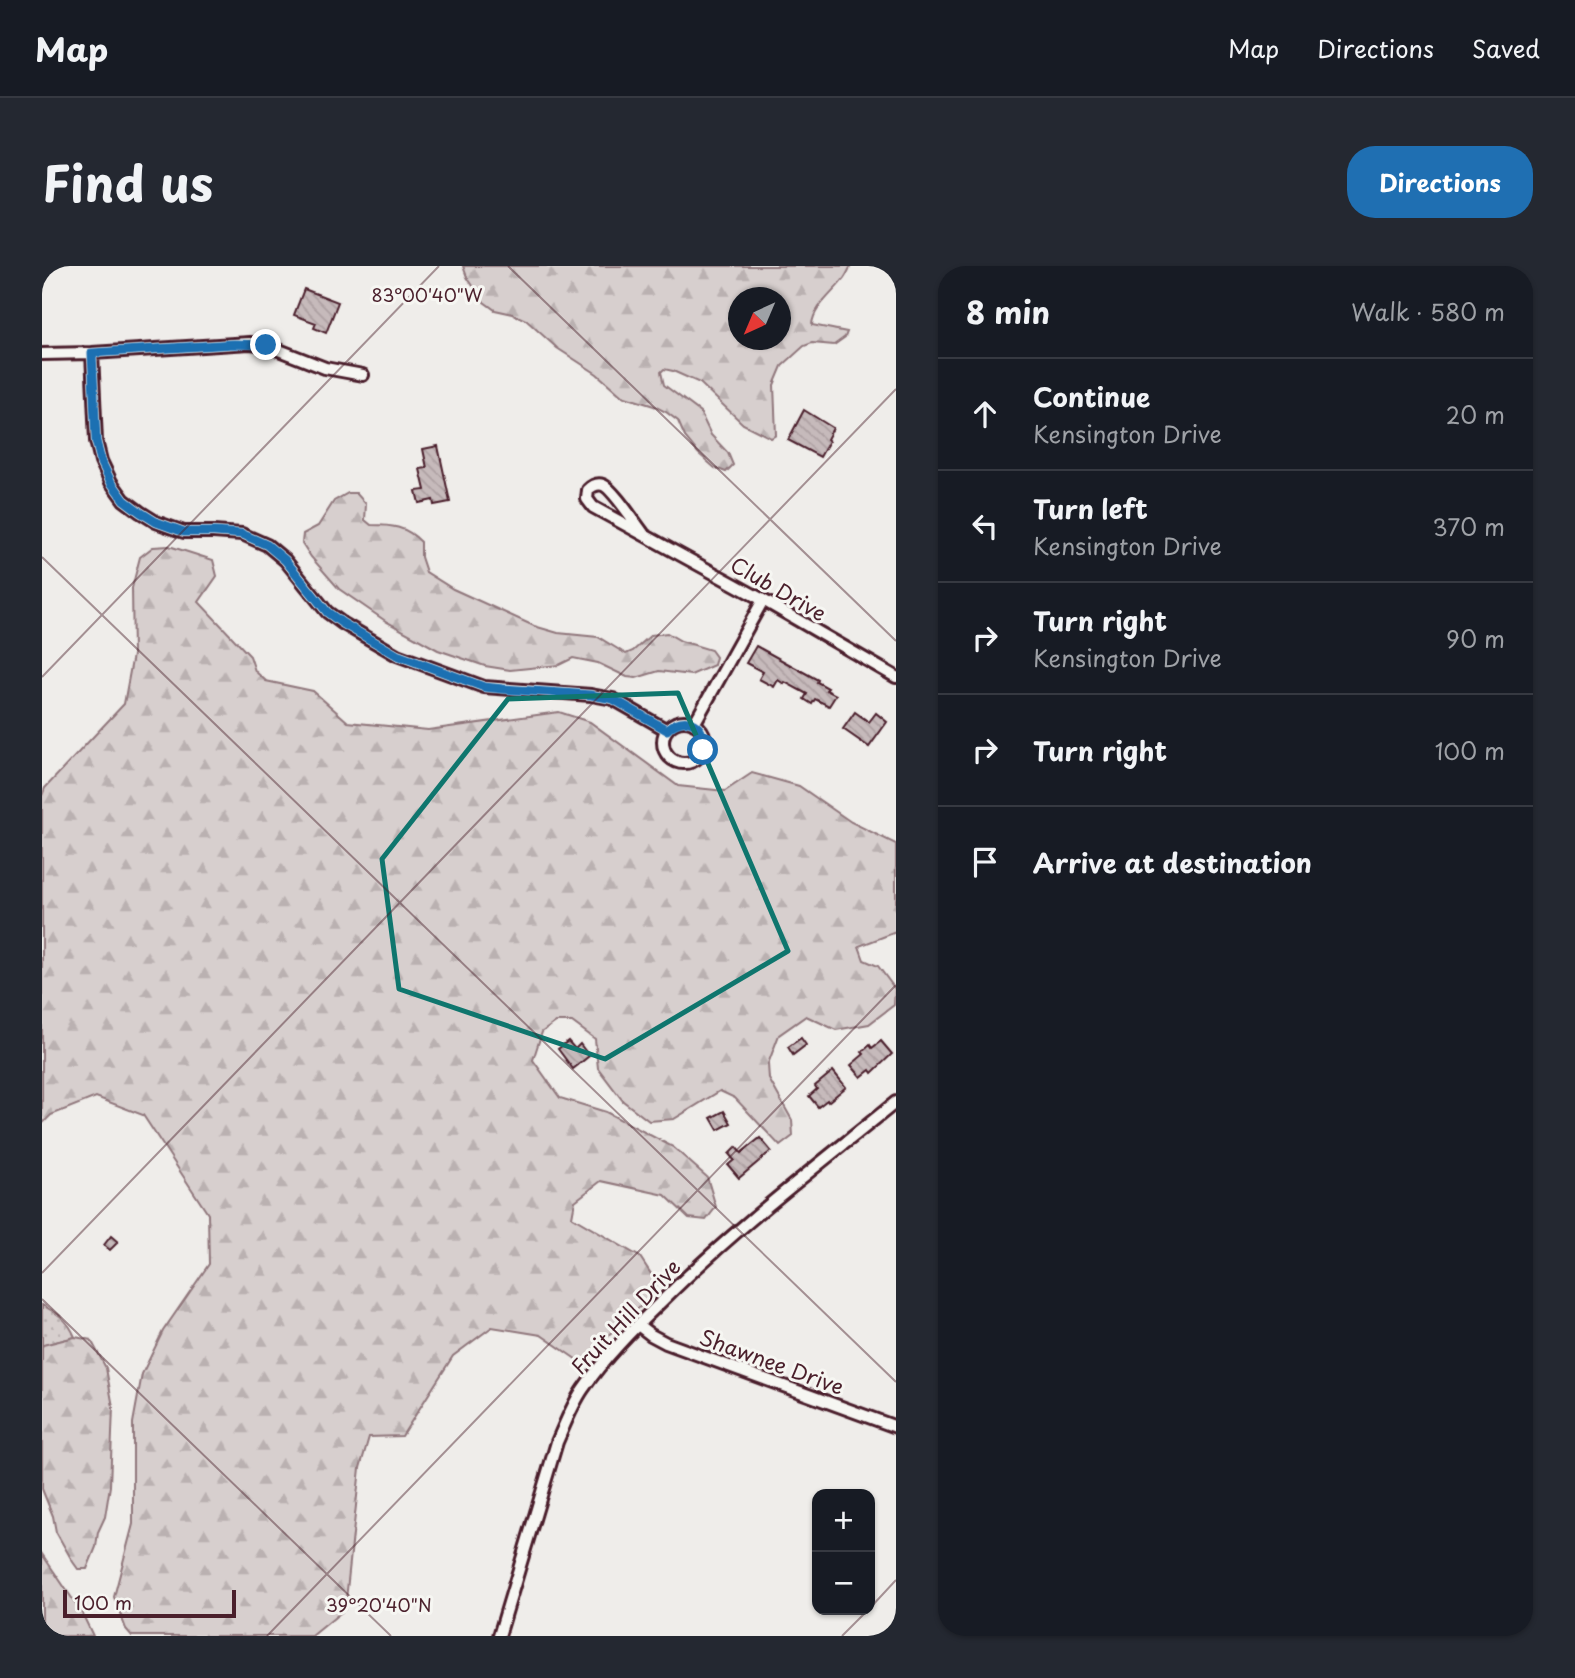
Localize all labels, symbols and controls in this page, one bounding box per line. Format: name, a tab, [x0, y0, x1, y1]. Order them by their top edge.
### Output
text: Map	[35, 23, 108, 73]
text: Map	[1228, 30, 1279, 66]
text: Directions	[1317, 30, 1434, 66]
text: Saved	[1472, 30, 1540, 66]
text: Find us	[42, 145, 213, 219]
button: Directions	[1347, 146, 1533, 218]
text: 83°00'40"W	[372, 281, 483, 308]
north arrow	[728, 287, 791, 350]
text: 8 min	[966, 289, 1050, 334]
text: Walk · 580 m	[1351, 294, 1505, 329]
route end	[250, 329, 281, 360]
text: Continue	[1033, 377, 1150, 416]
icon: ahead	[966, 395, 1004, 433]
text: 20 m	[1446, 397, 1505, 432]
text: Kensington Drive	[1033, 416, 1222, 451]
text: Turn left	[1033, 489, 1148, 528]
icon: left	[966, 507, 1004, 545]
text: 370 m	[1432, 509, 1505, 544]
text: Kensington Drive	[1033, 528, 1222, 563]
street label: Club Drive	[725, 548, 833, 628]
text: Turn right	[1033, 601, 1167, 640]
icon: right	[966, 619, 1004, 657]
text: 90 m	[1446, 621, 1505, 656]
text: Kensington Drive	[1033, 640, 1222, 675]
icon: right	[966, 731, 1004, 769]
text: Turn right	[1033, 731, 1167, 770]
text: 100 m	[1435, 733, 1505, 768]
route start	[687, 734, 718, 765]
icon: arrive	[966, 843, 1004, 881]
text: Arrive at destination	[1033, 843, 1312, 882]
street label: Fruit Hill Drive	[563, 1251, 687, 1381]
street label: Shawnee Drive	[695, 1320, 849, 1402]
map controls	[812, 1489, 875, 1615]
button: +	[812, 1489, 875, 1552]
button: −	[812, 1552, 875, 1615]
scale bar	[63, 1587, 236, 1619]
text: 100 m	[74, 1588, 132, 1616]
text: 39°20'40"N	[326, 1591, 432, 1618]

